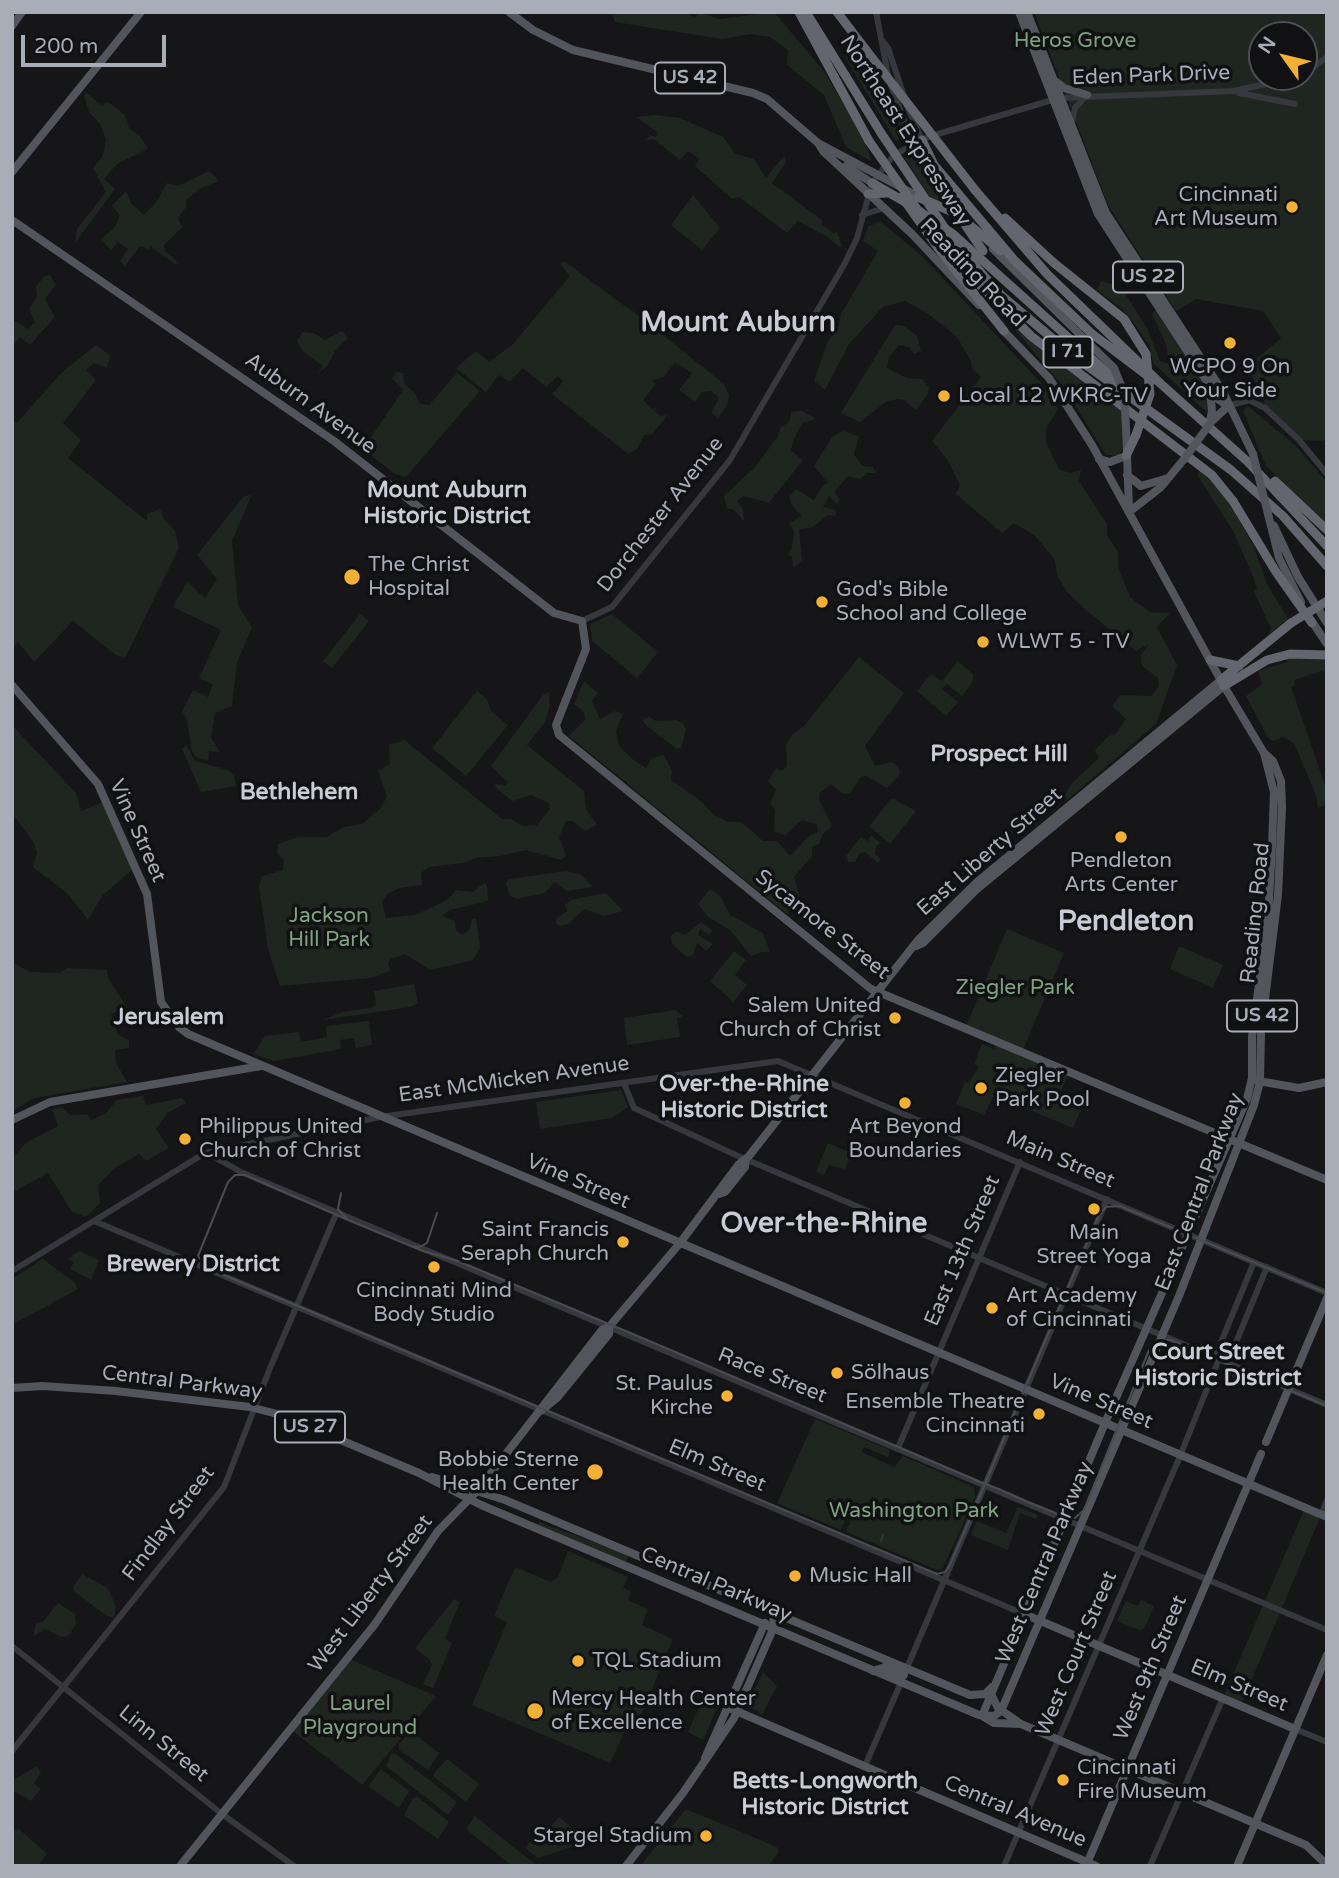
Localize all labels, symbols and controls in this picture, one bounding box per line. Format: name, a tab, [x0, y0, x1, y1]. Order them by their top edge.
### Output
scale bar	[24, 21, 170, 65]
north arrow	[1248, 21, 1318, 91]
park label: Heros Grove	[1014, 28, 1136, 54]
street label: Northeast Expressway	[834, 31, 976, 231]
text: N	[1254, 33, 1281, 58]
text: 200 m	[34, 34, 98, 59]
street label: Eden Park Drive	[1071, 61, 1231, 91]
road number: US 42	[655, 62, 725, 94]
place label: Cincinnati Art Museum	[1154, 182, 1278, 232]
marker: Cincinnati Art Museum	[1284, 199, 1300, 215]
street label: Reading Road	[914, 213, 1030, 333]
road number: US 22	[1113, 262, 1183, 292]
district label: Mount Auburn	[640, 307, 836, 341]
marker: WCPO 9 On Your Side	[1222, 335, 1238, 351]
road number: I 71	[1044, 336, 1092, 368]
street label: Auburn Avenue	[240, 348, 380, 460]
place label: WCPO 9 On Your Side	[1170, 354, 1290, 404]
place label: Local 12 WKRC-TV	[958, 383, 1148, 409]
marker: Local 12 WKRC-TV	[936, 388, 952, 404]
street label: Dorchester Avenue	[593, 432, 729, 598]
district label: Mount Auburn Historic District	[363, 477, 531, 531]
place label: The Christ Hospital	[368, 552, 469, 602]
marker: The Christ Hospital	[342, 567, 362, 587]
place label: God's Bible School and College	[836, 577, 1027, 627]
marker: God's Bible School and College	[814, 594, 830, 610]
place label: WLWT 5 - TV	[997, 629, 1130, 655]
marker: WLWT 5 - TV	[975, 634, 991, 650]
district label: Prospect Hill	[930, 741, 1068, 769]
street label: Vine Street	[103, 776, 171, 886]
district label: Bethlehem	[240, 779, 358, 807]
street label: East Liberty Street	[912, 782, 1068, 922]
marker: Pendleton Arts Center	[1113, 829, 1129, 845]
street label: Reading Road	[1236, 841, 1276, 985]
place label: Pendleton Arts Center	[1064, 848, 1178, 898]
street label: Sycamore Street	[750, 865, 894, 985]
park label: Jackson Hill Park	[288, 903, 370, 953]
district label: Pendleton	[1058, 906, 1194, 940]
park label: Ziegler Park	[955, 975, 1075, 1001]
place label: Salem United Church of Christ	[719, 993, 881, 1043]
road number: US 42	[1227, 1000, 1297, 1032]
district label: Jerusalem	[114, 1004, 224, 1032]
marker: Salem United Church of Christ	[887, 1010, 903, 1026]
street label: East McMicken Avenue	[397, 1051, 631, 1109]
place label: Ziegler Park Pool	[995, 1063, 1090, 1113]
district label: Over-the-Rhine Historic District	[659, 1071, 829, 1125]
marker: Ziegler Park Pool	[973, 1080, 989, 1096]
street label: East Central Parkway	[1151, 1089, 1249, 1295]
marker: Art Beyond Boundaries	[897, 1095, 913, 1111]
place label: Philippus United Church of Christ	[199, 1114, 363, 1164]
place label: Art Beyond Boundaries	[848, 1114, 962, 1164]
street label: Main Street	[1002, 1126, 1118, 1194]
marker: Philippus United Church of Christ	[177, 1131, 193, 1147]
street label: Vine Street	[523, 1149, 633, 1215]
street label: East 13th Street	[920, 1172, 1006, 1330]
marker: Main Street Yoga	[1086, 1201, 1102, 1217]
district label: Over-the-Rhine	[721, 1208, 927, 1242]
place label: Saint Francis Seraph Church	[461, 1217, 609, 1267]
place label: Main Street Yoga	[1036, 1220, 1152, 1270]
marker: Saint Francis Seraph Church	[615, 1234, 631, 1250]
district label: Brewery District	[106, 1251, 280, 1279]
marker: Cincinnati Mind Body Studio	[426, 1259, 442, 1275]
place label: Cincinnati Mind Body Studio	[356, 1278, 512, 1328]
place label: Art Academy of Cincinnati	[1006, 1283, 1137, 1333]
marker: Art Academy of Cincinnati	[984, 1300, 1000, 1316]
district label: Court Street Historic District	[1134, 1339, 1302, 1393]
street label: Race Street	[714, 1343, 830, 1409]
place label: Sölhaus	[851, 1360, 929, 1386]
street label: Central Parkway	[100, 1361, 264, 1405]
marker: Sölhaus	[829, 1365, 845, 1381]
street label: Vine Street	[1046, 1369, 1156, 1435]
place label: St. Paulus Kirche	[615, 1371, 713, 1421]
marker: St. Paulus Kirche	[719, 1388, 735, 1404]
place label: Ensemble Theatre Cincinnati	[845, 1389, 1025, 1439]
marker: Ensemble Theatre Cincinnati	[1031, 1406, 1047, 1422]
road number: US 27	[275, 1412, 345, 1442]
street label: Elm Street	[664, 1434, 770, 1498]
place label: Bobbie Sterne Health Center	[438, 1447, 579, 1497]
street label: West Central Parkway	[991, 1458, 1099, 1668]
street label: Findlay Street	[118, 1462, 220, 1586]
marker: Bobbie Sterne Health Center	[585, 1462, 605, 1482]
park label: Washington Park	[829, 1498, 999, 1524]
street label: West Liberty Street	[304, 1510, 438, 1678]
street label: Central Parkway	[637, 1542, 795, 1628]
place label: Music Hall	[809, 1563, 912, 1589]
marker: Music Hall	[787, 1568, 803, 1584]
street label: West Court Street	[1031, 1568, 1123, 1740]
street label: West 9th Street	[1109, 1592, 1193, 1744]
place label: TQL Stadium	[592, 1648, 722, 1674]
marker: TQL Stadium	[570, 1653, 586, 1669]
street label: Elm Street	[1186, 1654, 1292, 1718]
place label: Mercy Health Center of Excellence	[551, 1686, 756, 1736]
park label: Laurel Playground	[303, 1691, 417, 1741]
street label: Linn Street	[113, 1700, 213, 1788]
marker: Mercy Health Center of Excellence	[525, 1701, 545, 1721]
place label: Cincinnati Fire Museum	[1077, 1755, 1207, 1805]
district label: Betts-Longworth Historic District	[732, 1768, 918, 1822]
street label: Central Avenue	[940, 1771, 1090, 1853]
marker: Cincinnati Fire Museum	[1055, 1772, 1071, 1788]
place label: Stargel Stadium	[533, 1823, 692, 1849]
marker: Stargel Stadium	[698, 1828, 714, 1844]

